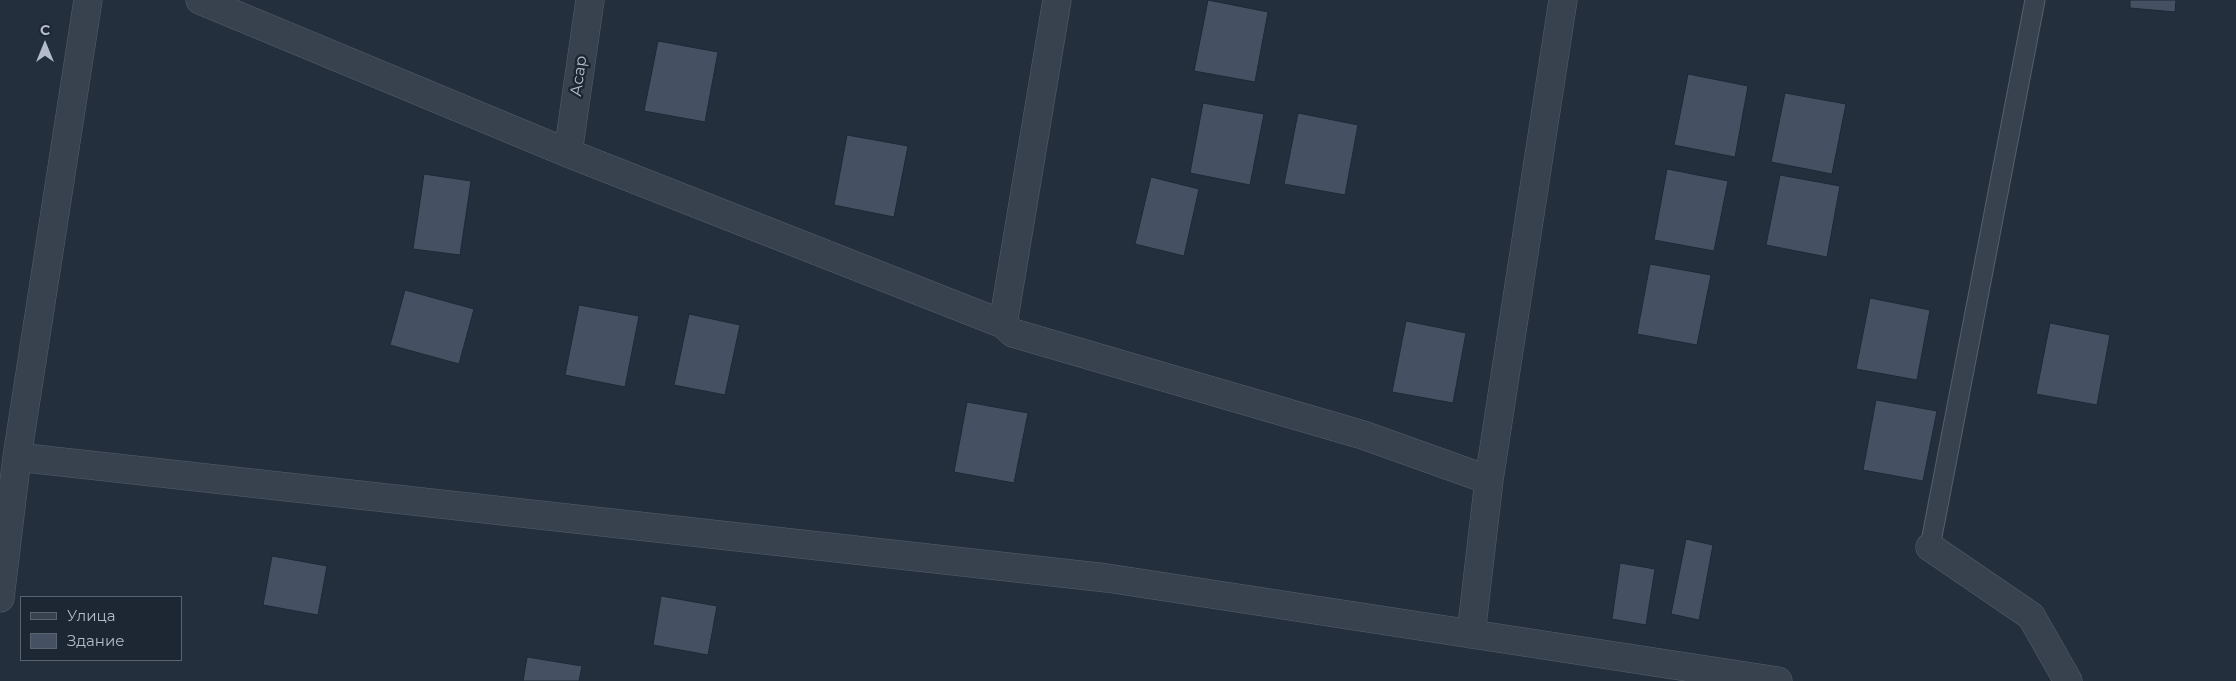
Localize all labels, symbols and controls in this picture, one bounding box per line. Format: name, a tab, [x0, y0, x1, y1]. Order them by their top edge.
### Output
north arrow	[20, 20, 70, 70]
text: С	[40, 21, 50, 39]
street label: Асар	[567, 54, 591, 98]
legend	[20, 596, 182, 661]
text: Улица	[67, 606, 115, 625]
text: Здание	[67, 631, 125, 650]

